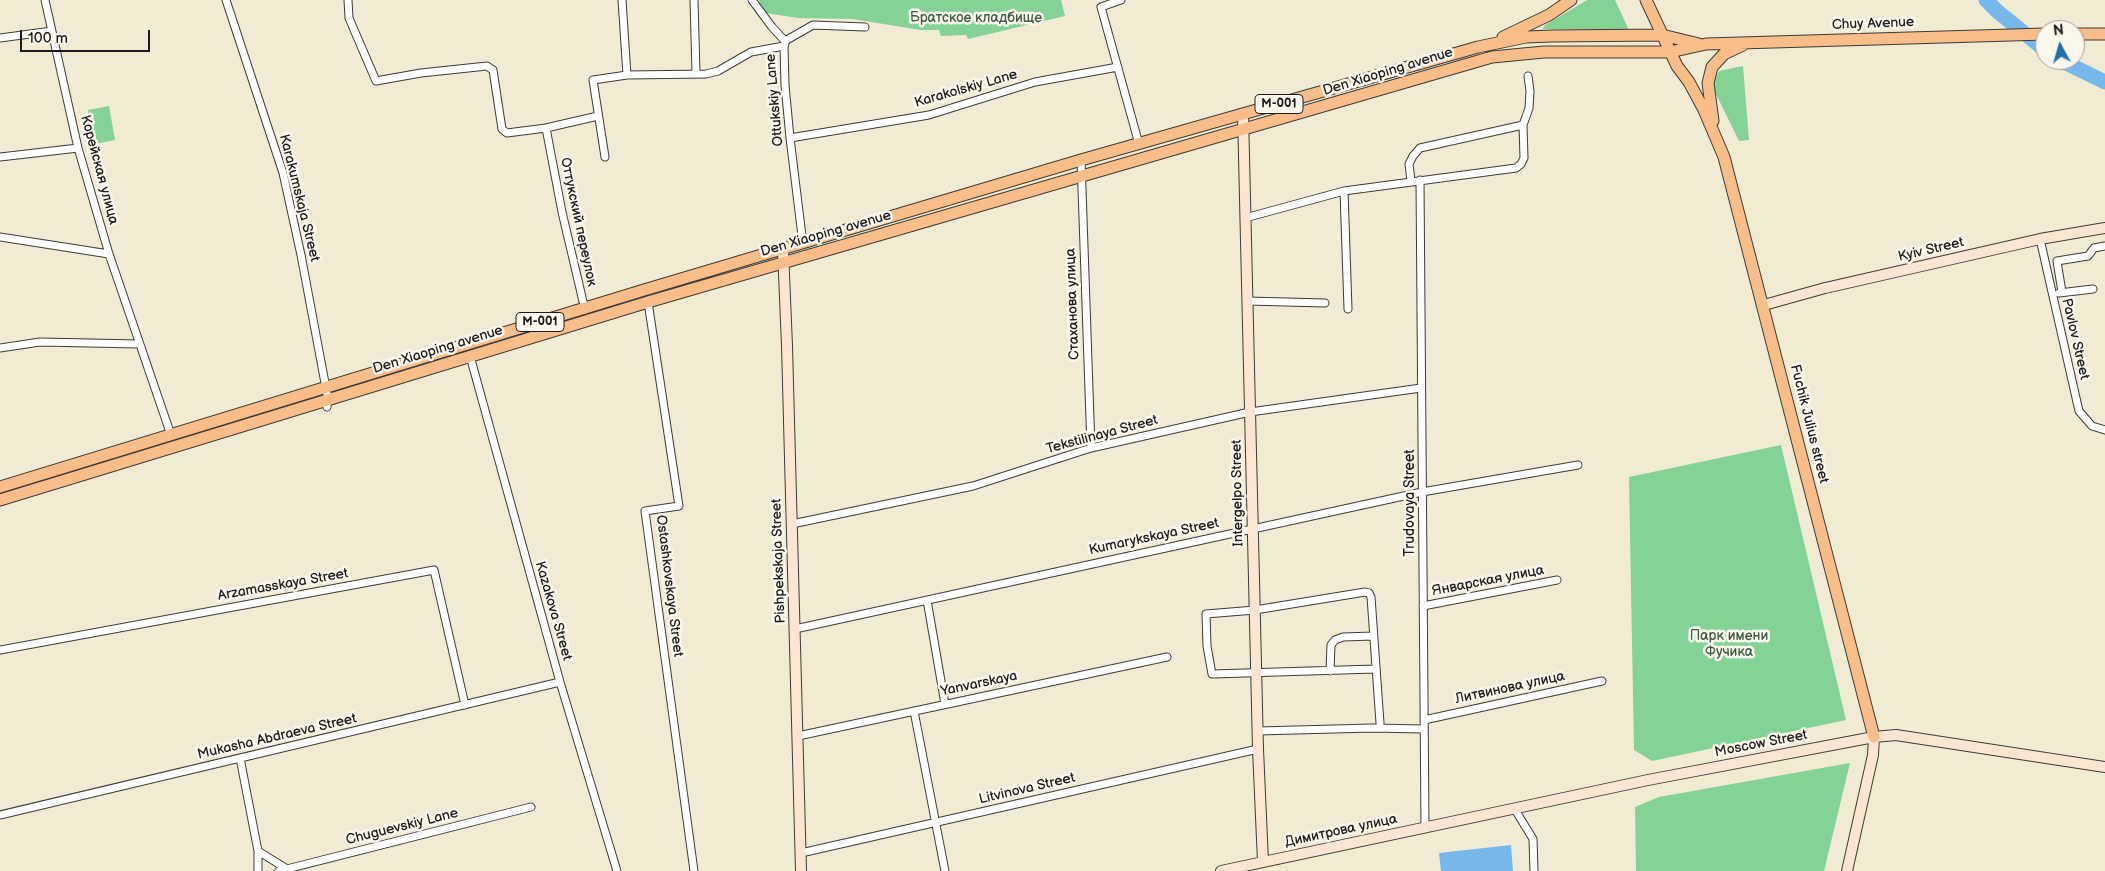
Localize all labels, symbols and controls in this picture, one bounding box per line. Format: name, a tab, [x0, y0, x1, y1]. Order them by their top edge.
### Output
park label: Братское кладбище	[910, 10, 1042, 26]
street label: Chuy Avenue	[1831, 14, 1915, 34]
scale bar	[22, 20, 152, 52]
north arrow	[2035, 20, 2085, 70]
text: N	[2052, 22, 2065, 40]
text: 100 m	[28, 29, 68, 48]
street label: Den Xiaoping avenue	[1321, 44, 1455, 100]
street label: Ottukskiy Lane	[763, 53, 787, 147]
street label: Karakolskiy Lane	[913, 66, 1019, 112]
road number: M-001	[1255, 95, 1303, 114]
street label: Корейская улица	[76, 113, 122, 227]
street label: Karakumskaja Street	[275, 133, 323, 263]
street label: Оттукский переулок	[556, 156, 600, 288]
street label: Den Xiaoping avenue	[759, 207, 893, 261]
street label: Kyiv Street	[1897, 234, 1965, 266]
street label: Стаханова улица	[1063, 248, 1083, 360]
street label: Pavlov Street	[2058, 297, 2092, 381]
road number: M-001	[516, 313, 564, 332]
street label: Den Xiaoping avenue	[371, 322, 505, 378]
street label: Fuchik Julius street	[1786, 363, 1832, 485]
street label: Tekstilinaya Street	[1044, 412, 1160, 458]
street label: Intergelpo Street	[1229, 439, 1247, 547]
street label: Trudovaya Street	[1402, 449, 1418, 557]
street label: Pishpekskaja Street	[768, 498, 790, 624]
street label: Ostashkovskaya Street	[652, 514, 686, 658]
street label: Kumarykskaya Street	[1087, 515, 1221, 559]
street label: Kazakova Street	[531, 559, 575, 663]
street label: Январская улица	[1431, 562, 1545, 600]
street label: Arzamasskaya Street	[216, 565, 350, 605]
park label: Парк имени Фучика	[1690, 628, 1768, 660]
street label: Yanvarskaya	[939, 668, 1019, 700]
street label: Литвинова улица	[1454, 668, 1566, 708]
street label: Mukasha Abdraeva Street	[196, 710, 358, 764]
street label: Moscow Street	[1713, 727, 1809, 761]
street label: Litvinova Street	[977, 770, 1077, 808]
street label: Chuguevskiy Lane	[344, 805, 460, 849]
street label: Димитрова улица	[1283, 811, 1399, 851]

